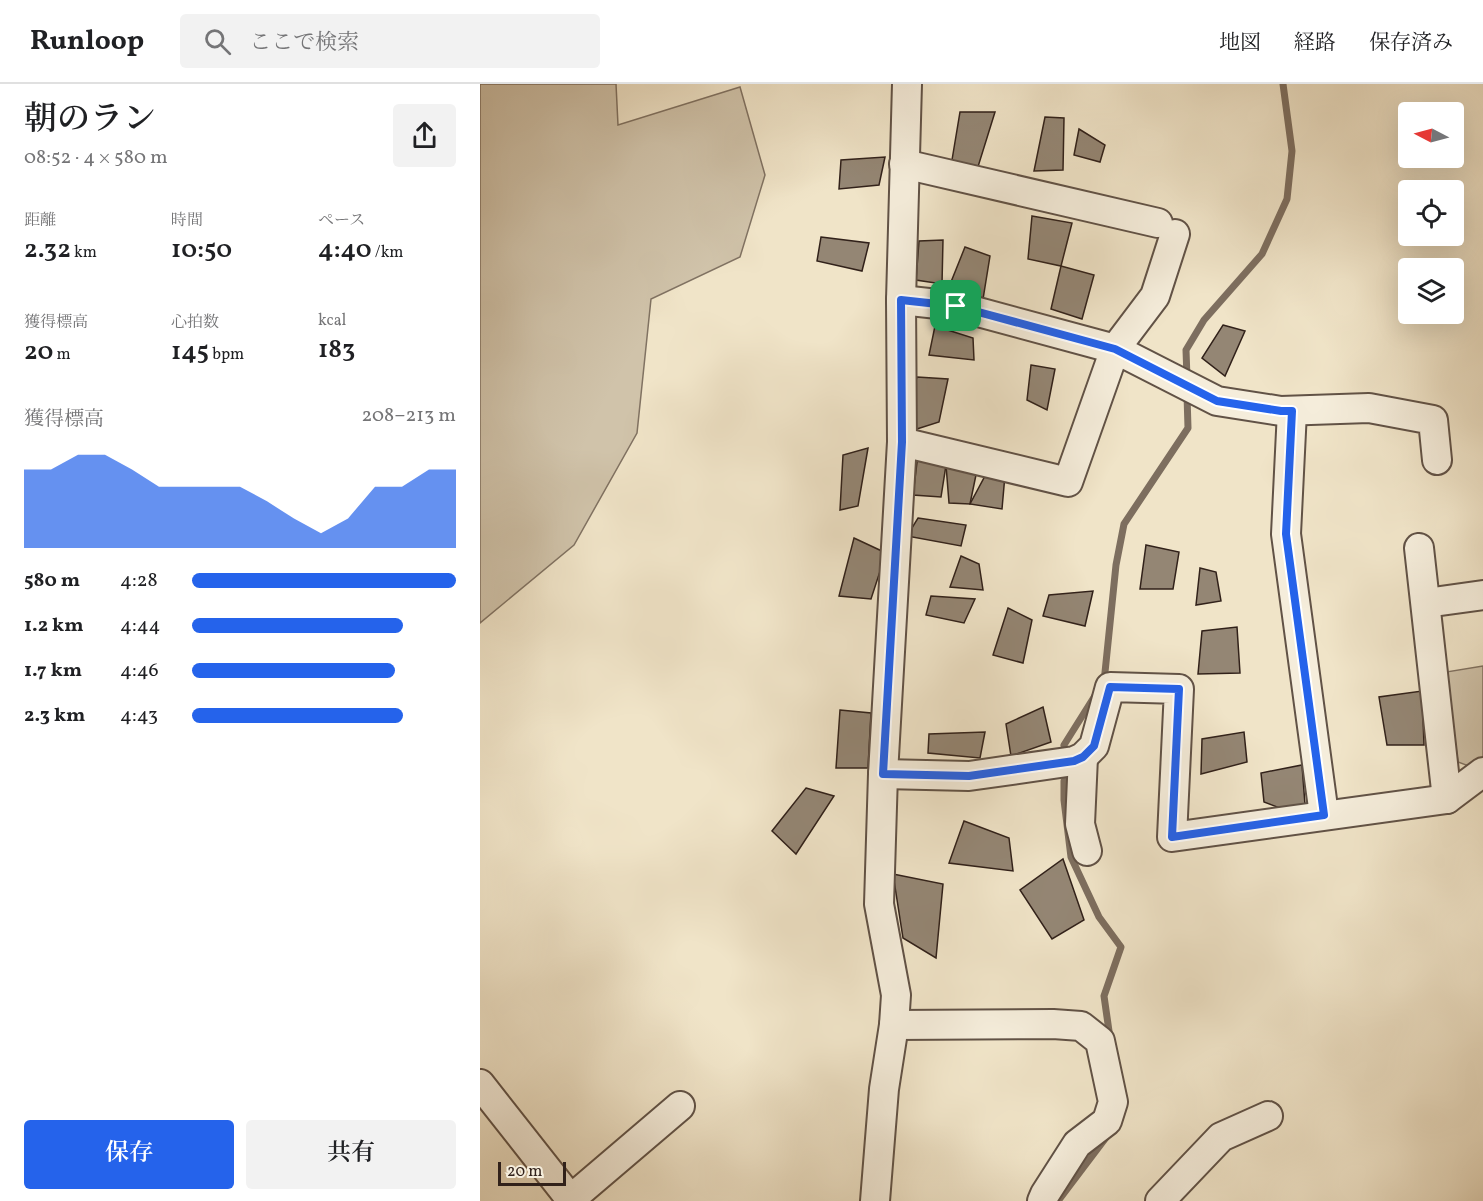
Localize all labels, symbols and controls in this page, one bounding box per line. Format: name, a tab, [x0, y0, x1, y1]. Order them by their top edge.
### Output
search box	[180, 14, 600, 68]
text: Runloop	[30, 22, 144, 61]
icon: search	[201, 25, 234, 58]
text: ここで検索	[249, 28, 359, 59]
text: 地図	[1219, 29, 1261, 58]
text: 経路	[1294, 29, 1336, 58]
text: 保存済み	[1369, 29, 1453, 58]
text: 朝のラン	[24, 98, 156, 144]
north arrow	[1398, 102, 1464, 168]
map controls	[1398, 102, 1464, 324]
button: share	[393, 104, 456, 167]
text: 08:52 · 4 × 580 m	[24, 144, 168, 172]
button: locate	[1398, 180, 1464, 246]
text: 距離	[24, 210, 56, 232]
text: 時間	[171, 210, 203, 232]
text: ペース	[318, 210, 365, 232]
text: 2.32	[24, 232, 71, 268]
text: 10:50	[171, 232, 232, 268]
text: 4:40	[318, 232, 372, 268]
text: km	[71, 242, 97, 264]
text: /km	[372, 242, 404, 264]
button: layers	[1398, 258, 1464, 324]
pin	[930, 280, 981, 331]
icon: arrive	[939, 289, 972, 322]
text: kcal	[318, 310, 346, 332]
text: 獲得標高	[24, 312, 88, 334]
text: 心拍数	[171, 312, 219, 334]
text: 183	[318, 332, 355, 368]
text: 20	[24, 334, 53, 370]
text: 145	[171, 334, 209, 370]
text: m	[53, 344, 71, 366]
text: bpm	[209, 344, 244, 366]
text: 208–213 m	[362, 402, 456, 430]
text: 獲得標高	[24, 406, 104, 434]
text: 580 m	[24, 567, 80, 595]
text: 4:28	[120, 567, 158, 595]
text: 1.2 km	[24, 612, 84, 640]
text: 4:44	[120, 612, 161, 640]
text: 1.7 km	[24, 657, 82, 685]
text: 4:46	[120, 657, 159, 685]
text: 2.3 km	[24, 702, 85, 730]
text: 4:43	[120, 702, 158, 730]
button: 保存	[24, 1120, 234, 1189]
button: 共有	[246, 1120, 456, 1189]
scale bar	[498, 1159, 566, 1186]
text: 20 m	[507, 1161, 542, 1183]

